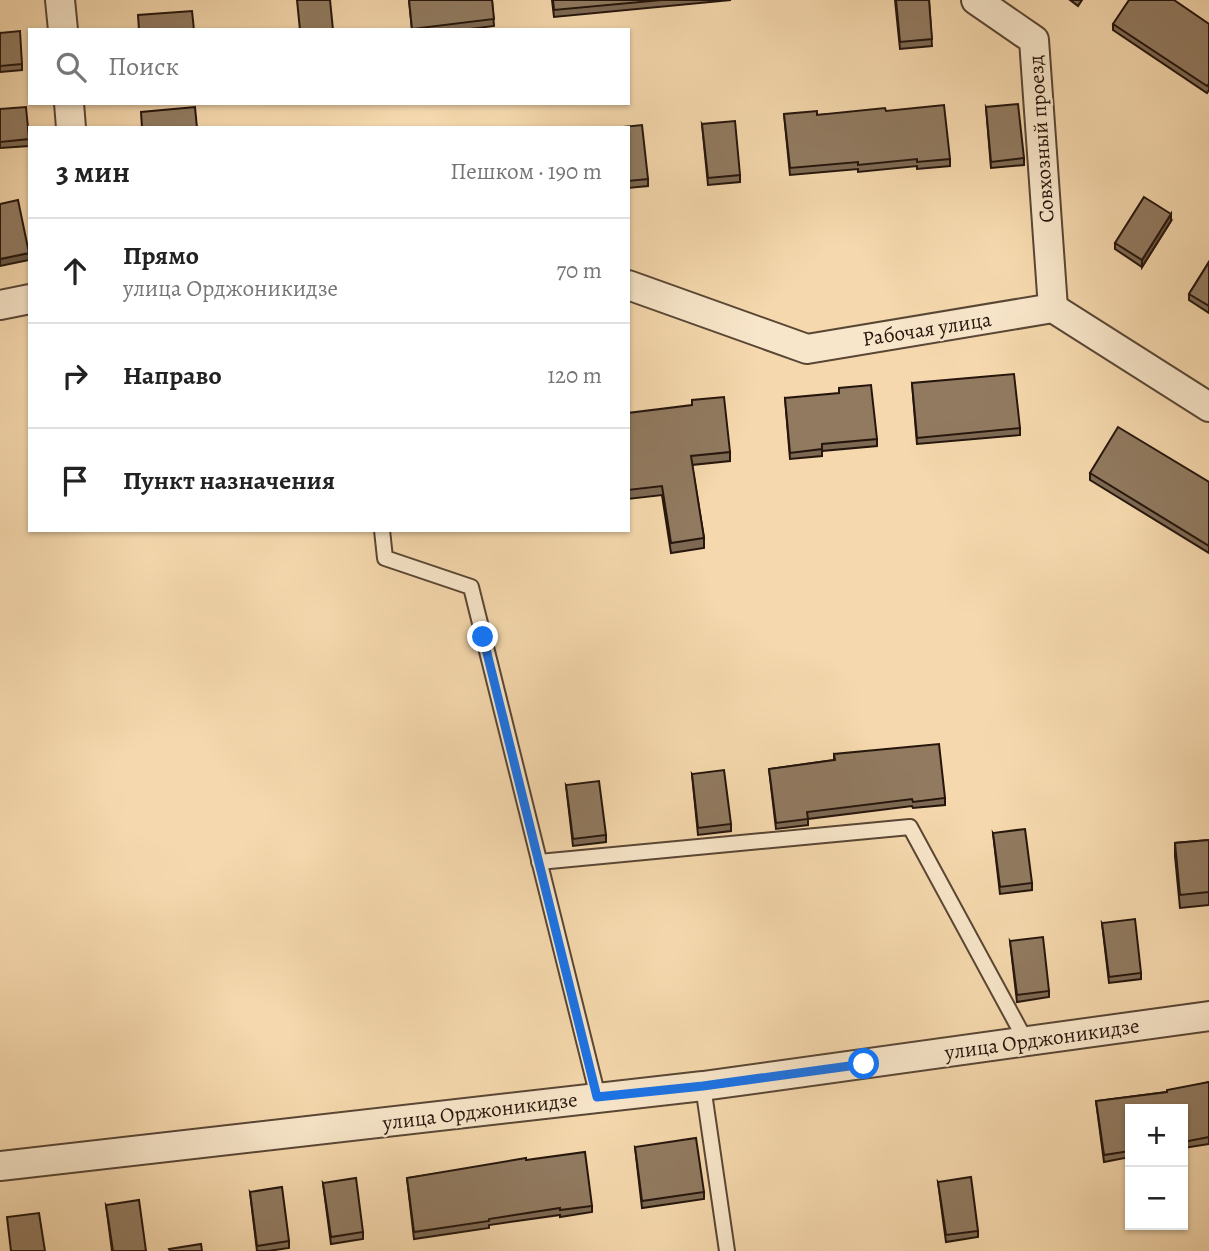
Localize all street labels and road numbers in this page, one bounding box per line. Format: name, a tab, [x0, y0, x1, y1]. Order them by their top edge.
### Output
street label: Совхозный проезд	[1021, 54, 1061, 224]
street label: Рабочая улица	[861, 305, 994, 353]
street label: улица Орджоникидзе	[942, 1011, 1141, 1067]
street label: улица Орджоникидзе	[380, 1085, 579, 1137]

